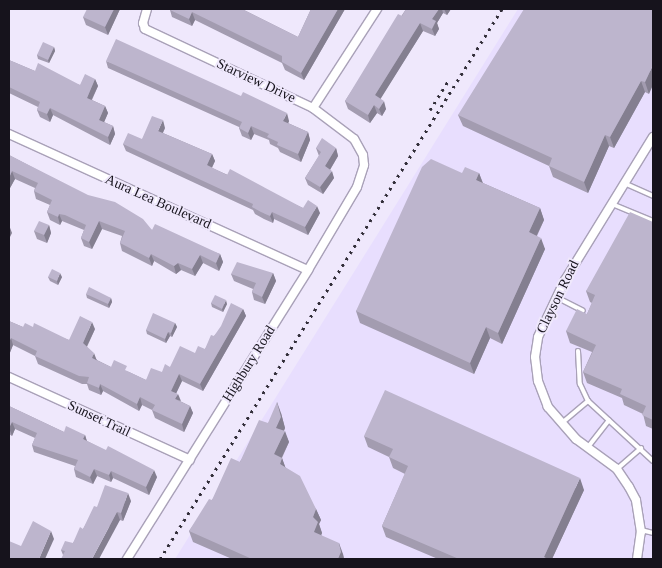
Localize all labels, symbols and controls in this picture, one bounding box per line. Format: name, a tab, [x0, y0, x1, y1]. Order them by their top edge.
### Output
street label: Starview Drive	[214, 55, 298, 107]
street label: Aura Lea Boulevard	[102, 171, 214, 233]
street label: Clayson Road	[533, 258, 583, 336]
street label: Highbury Road	[219, 323, 279, 405]
street label: Sunset Trail	[65, 397, 133, 441]

